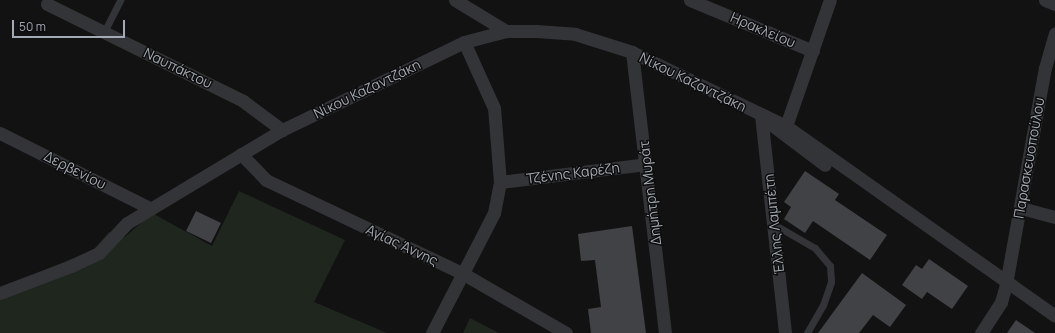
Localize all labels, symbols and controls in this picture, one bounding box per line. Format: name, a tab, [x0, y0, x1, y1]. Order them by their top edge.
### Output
street label: Ηρακλείου	[728, 9, 798, 51]
scale bar	[14, 12, 127, 38]
text: 50 m	[19, 18, 46, 35]
street label: Ναυπάκτου	[141, 44, 215, 92]
street label: Νίκου Καζαντζάκη	[637, 49, 749, 115]
street label: Νίκου Καζαντζάκη	[311, 56, 423, 122]
street label: Παρασκευοπούλου	[1010, 96, 1048, 220]
street label: Δημήτρη Μυράτ	[635, 140, 665, 246]
street label: Δερβενίου	[41, 147, 109, 193]
street label: Τζένης Καρέζη	[525, 159, 621, 187]
street label: Έλλης Λαμπέτη	[760, 173, 788, 275]
street label: Αγίας Άννης	[363, 221, 441, 269]

